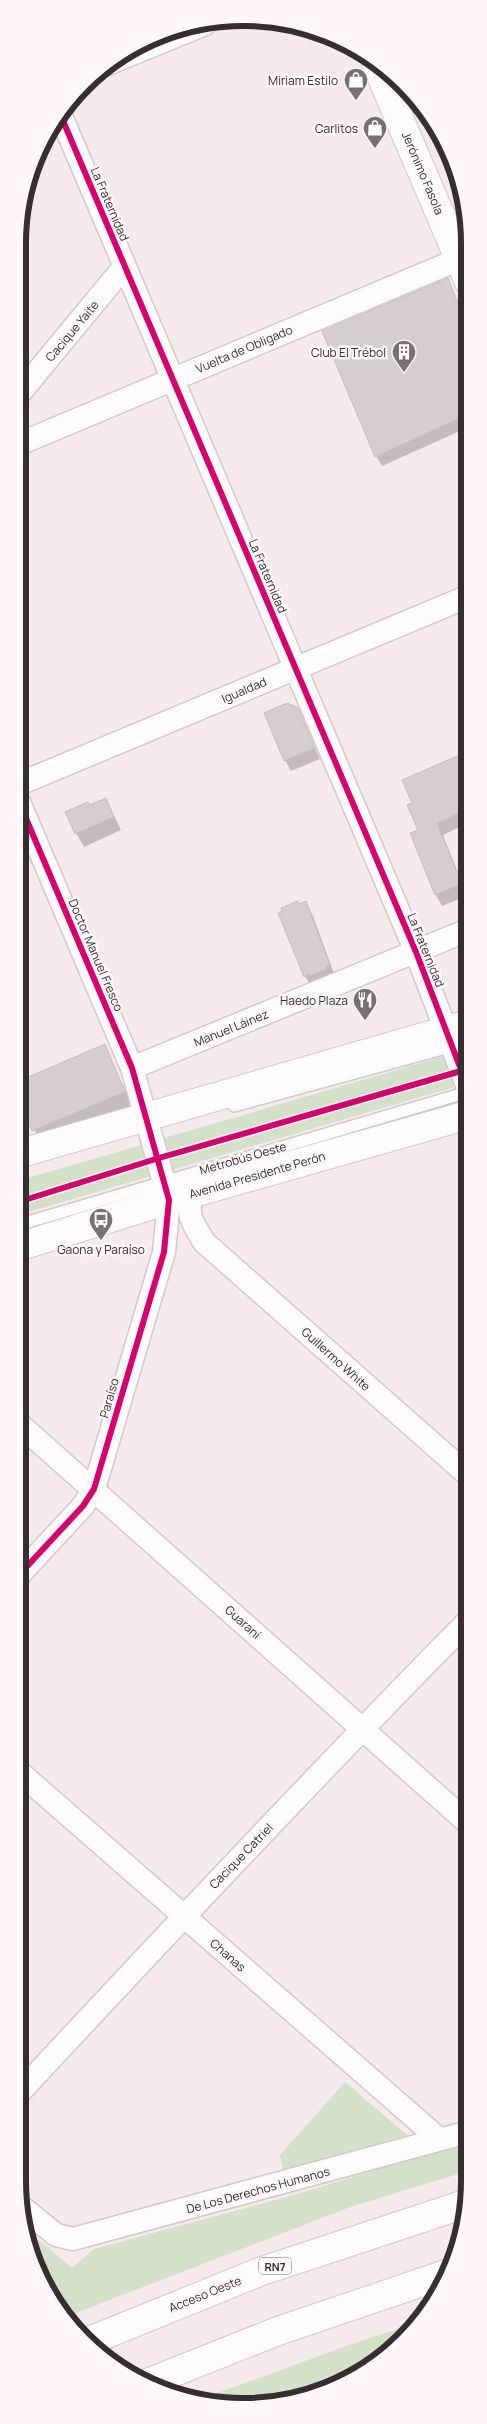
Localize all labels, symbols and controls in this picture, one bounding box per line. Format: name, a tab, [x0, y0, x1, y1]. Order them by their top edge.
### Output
shop icon: Miriam Estilo	[343, 67, 369, 101]
place label: Miriam Estilo	[268, 72, 338, 89]
shop icon: Carlitos	[362, 115, 388, 149]
place label: Carlitos	[315, 120, 358, 137]
street label: Jerónimo Fasola	[398, 129, 448, 217]
street label: La Fraternidad	[87, 164, 133, 244]
street label: Cacique Yaite	[41, 297, 103, 365]
street label: Vuelta de Obligado	[193, 321, 295, 377]
building icon: Club El Trébol	[391, 339, 417, 373]
place label: Club El Trébol	[311, 344, 386, 361]
street label: La Fraternidad	[245, 536, 291, 616]
street label: Igualdad	[219, 673, 269, 707]
street label: Doctor Manuel Fresco	[65, 896, 127, 1014]
street label: La Fraternidad	[403, 910, 449, 990]
restaurant icon: Haedo Plaza	[352, 987, 378, 1021]
place label: Haedo Plaza	[280, 992, 348, 1009]
street label: Manuel Láinez	[191, 1005, 271, 1051]
street label: Metrobús Oeste	[198, 1137, 288, 1179]
street label: Avenida Presidente Perón	[187, 1147, 327, 1203]
bus stop icon: Gaona y Paraíso	[88, 1207, 114, 1241]
place label: Gaona y Paraíso	[57, 1241, 145, 1258]
street label: Guillermo White	[298, 1323, 374, 1395]
street label: Paraíso	[95, 1376, 123, 1420]
street label: Guaraní	[221, 1601, 265, 1643]
street label: Cacique Catriel	[205, 1819, 277, 1893]
street label: Chanas	[206, 1935, 250, 1975]
street label: De Los Derechos Humanos	[184, 2163, 332, 2217]
road number: RN7	[259, 2258, 291, 2274]
street label: Acceso Oeste	[166, 2272, 244, 2316]

